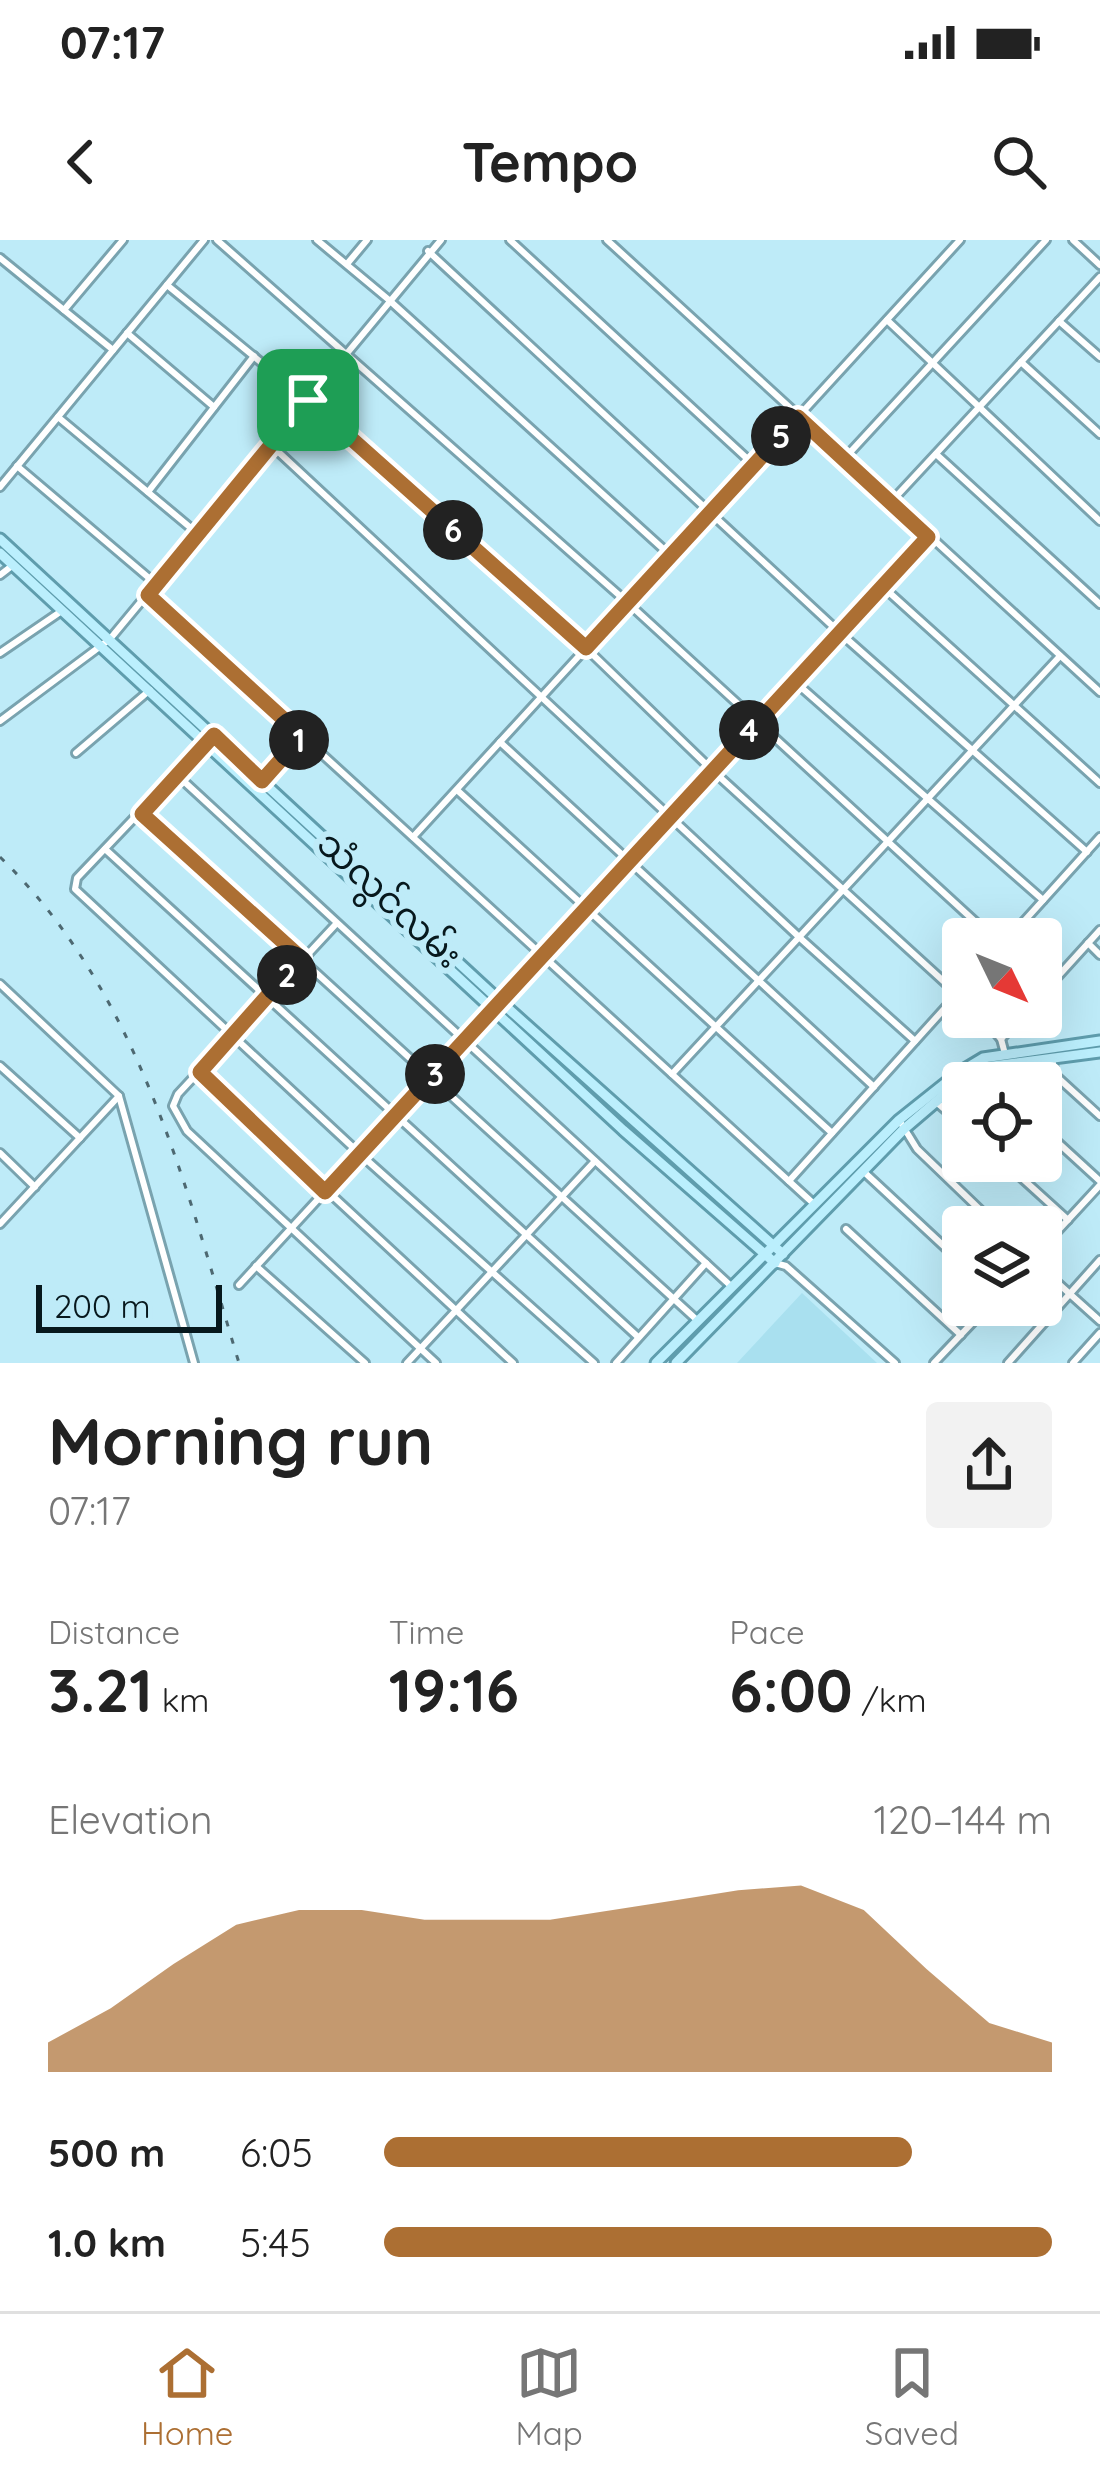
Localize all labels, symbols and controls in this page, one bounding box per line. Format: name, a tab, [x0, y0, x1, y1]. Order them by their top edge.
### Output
text: 07:17	[60, 14, 165, 70]
text: Tempo	[462, 128, 638, 196]
icon: back	[48, 129, 114, 195]
icon: search	[986, 129, 1052, 195]
pin	[257, 349, 359, 451]
icon: arrive	[275, 367, 341, 433]
pin: 5	[751, 406, 811, 466]
text: 5	[771, 415, 791, 456]
pin: 6	[423, 500, 483, 560]
text: 6	[444, 509, 462, 550]
pin: 4	[719, 700, 779, 760]
text: 4	[739, 709, 759, 750]
pin: 1	[269, 710, 329, 770]
text: 1	[293, 719, 305, 760]
street label: သံလွင်လမ်း	[304, 819, 473, 982]
north arrow	[942, 918, 1062, 1038]
map controls	[942, 918, 1062, 1326]
pin: 2	[257, 945, 317, 1005]
text: 2	[278, 954, 296, 995]
pin: 3	[405, 1044, 465, 1104]
text: 3	[426, 1053, 444, 1094]
button: locate	[942, 1062, 1062, 1182]
button: layers	[942, 1206, 1062, 1326]
scale bar	[36, 1279, 222, 1332]
text: 200 m	[54, 1285, 151, 1326]
text: Morning run	[48, 1399, 433, 1482]
button: share	[926, 1402, 1052, 1528]
text: 07:17	[48, 1486, 131, 1535]
text: Distance	[48, 1611, 180, 1652]
text: Time	[389, 1611, 464, 1652]
text: Pace	[729, 1611, 805, 1652]
text: 3.21	[48, 1652, 153, 1727]
text: 19:16	[389, 1652, 519, 1727]
text: 6:00	[729, 1652, 853, 1727]
text: km	[153, 1679, 209, 1720]
text: /km	[853, 1679, 927, 1720]
text: Elevation	[48, 1795, 212, 1844]
text: 120–144 m	[874, 1795, 1052, 1844]
text: 500 m	[48, 2128, 165, 2177]
text: 6:05	[240, 2128, 313, 2177]
text: 1.0 km	[48, 2218, 166, 2267]
text: 5:45	[240, 2218, 311, 2267]
tab: Home	[141, 2340, 233, 2453]
tab: Map	[516, 2340, 583, 2453]
tab: Saved	[865, 2340, 959, 2453]

